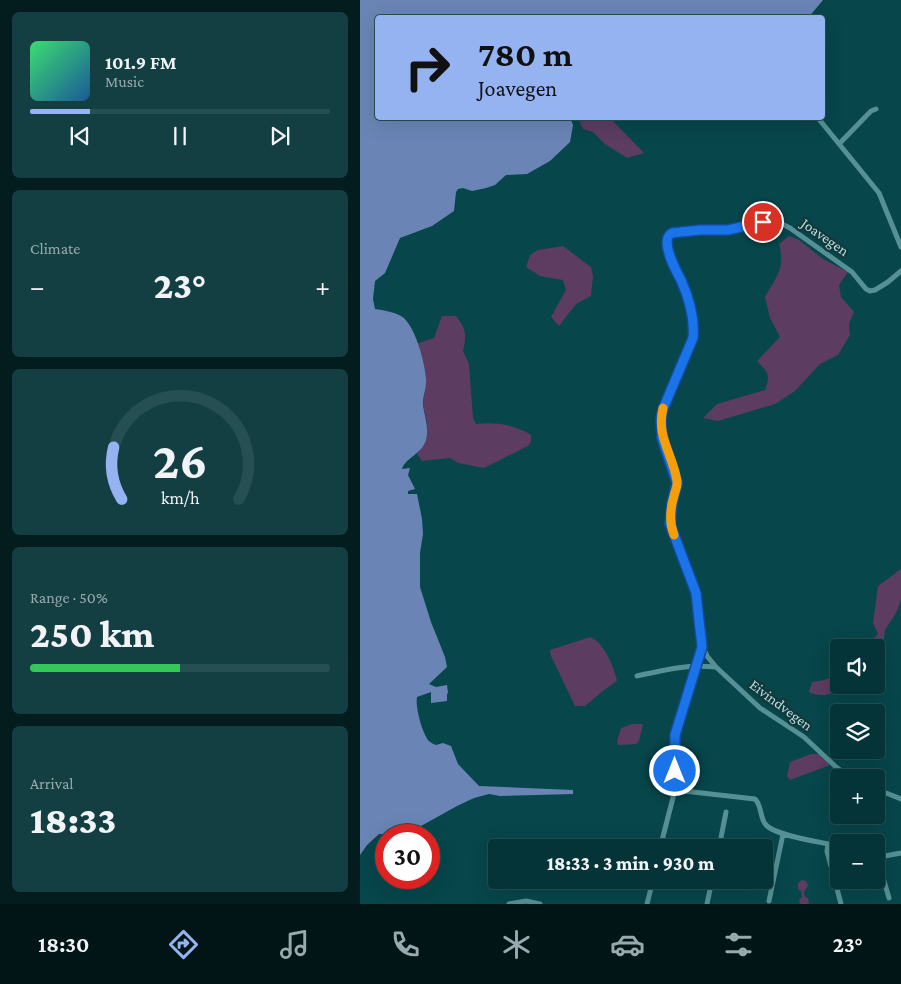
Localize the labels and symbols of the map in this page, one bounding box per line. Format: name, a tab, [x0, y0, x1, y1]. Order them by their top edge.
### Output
pin	[742, 201, 784, 243]
street label: Joavegen	[796, 214, 852, 260]
street label: Eivindvegen	[746, 676, 815, 734]
position arrow	[648, 744, 700, 796]
speed limit sign: 30	[375, 824, 440, 889]

